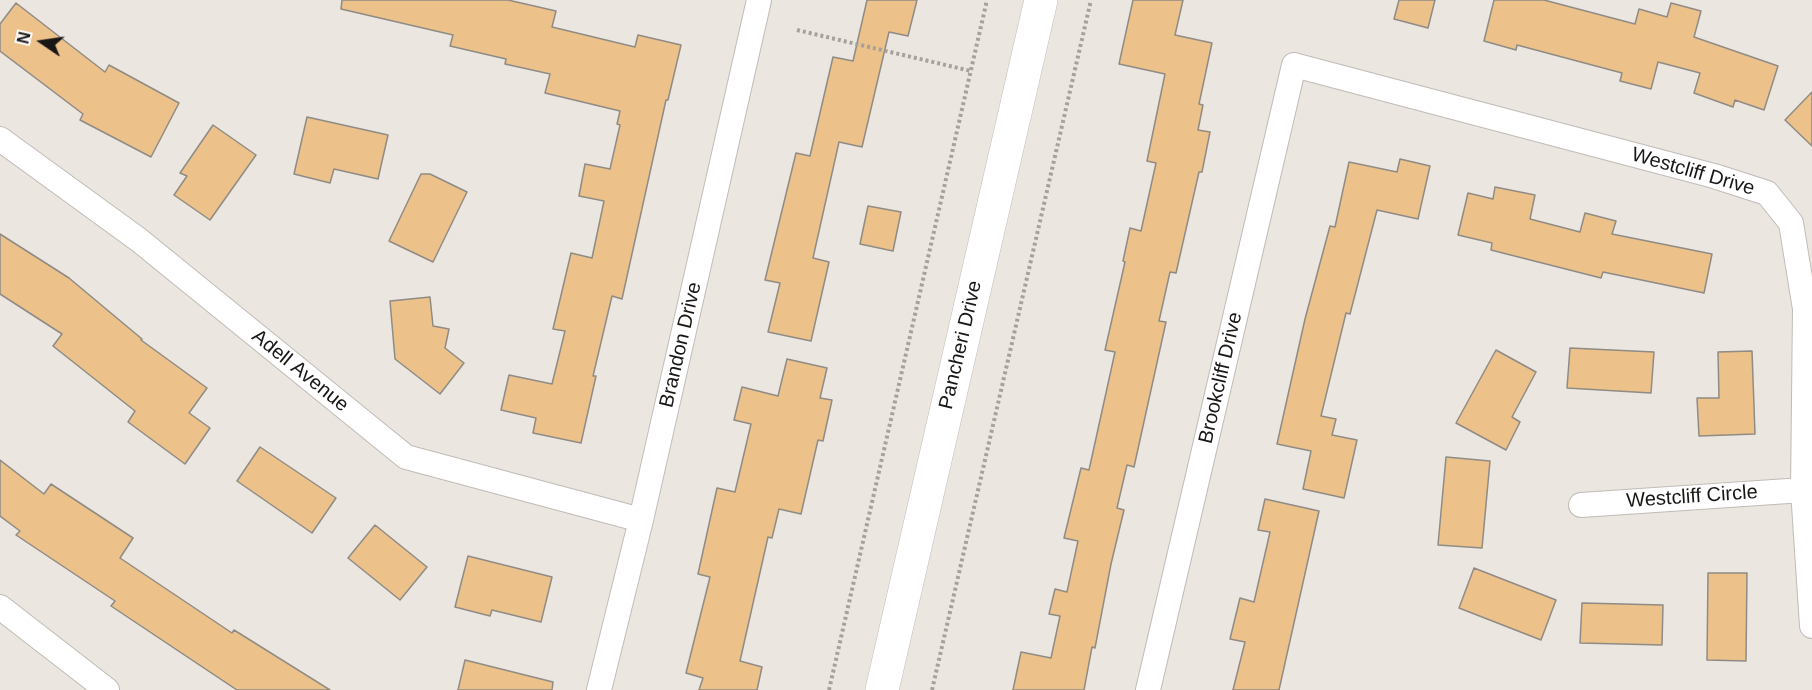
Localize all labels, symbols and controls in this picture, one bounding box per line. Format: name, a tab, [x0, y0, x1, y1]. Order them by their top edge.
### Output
north arrow	[12, 12, 72, 72]
text: N	[14, 30, 34, 45]
street label: Westcliff Drive	[1629, 143, 1757, 201]
street label: Pancheri Drive	[935, 278, 987, 412]
street label: Brandon Drive	[655, 280, 707, 410]
street label: Brookcliff Drive	[1194, 310, 1248, 446]
street label: Adell Avenue	[247, 325, 353, 417]
street label: Westcliff Circle	[1626, 480, 1758, 514]

